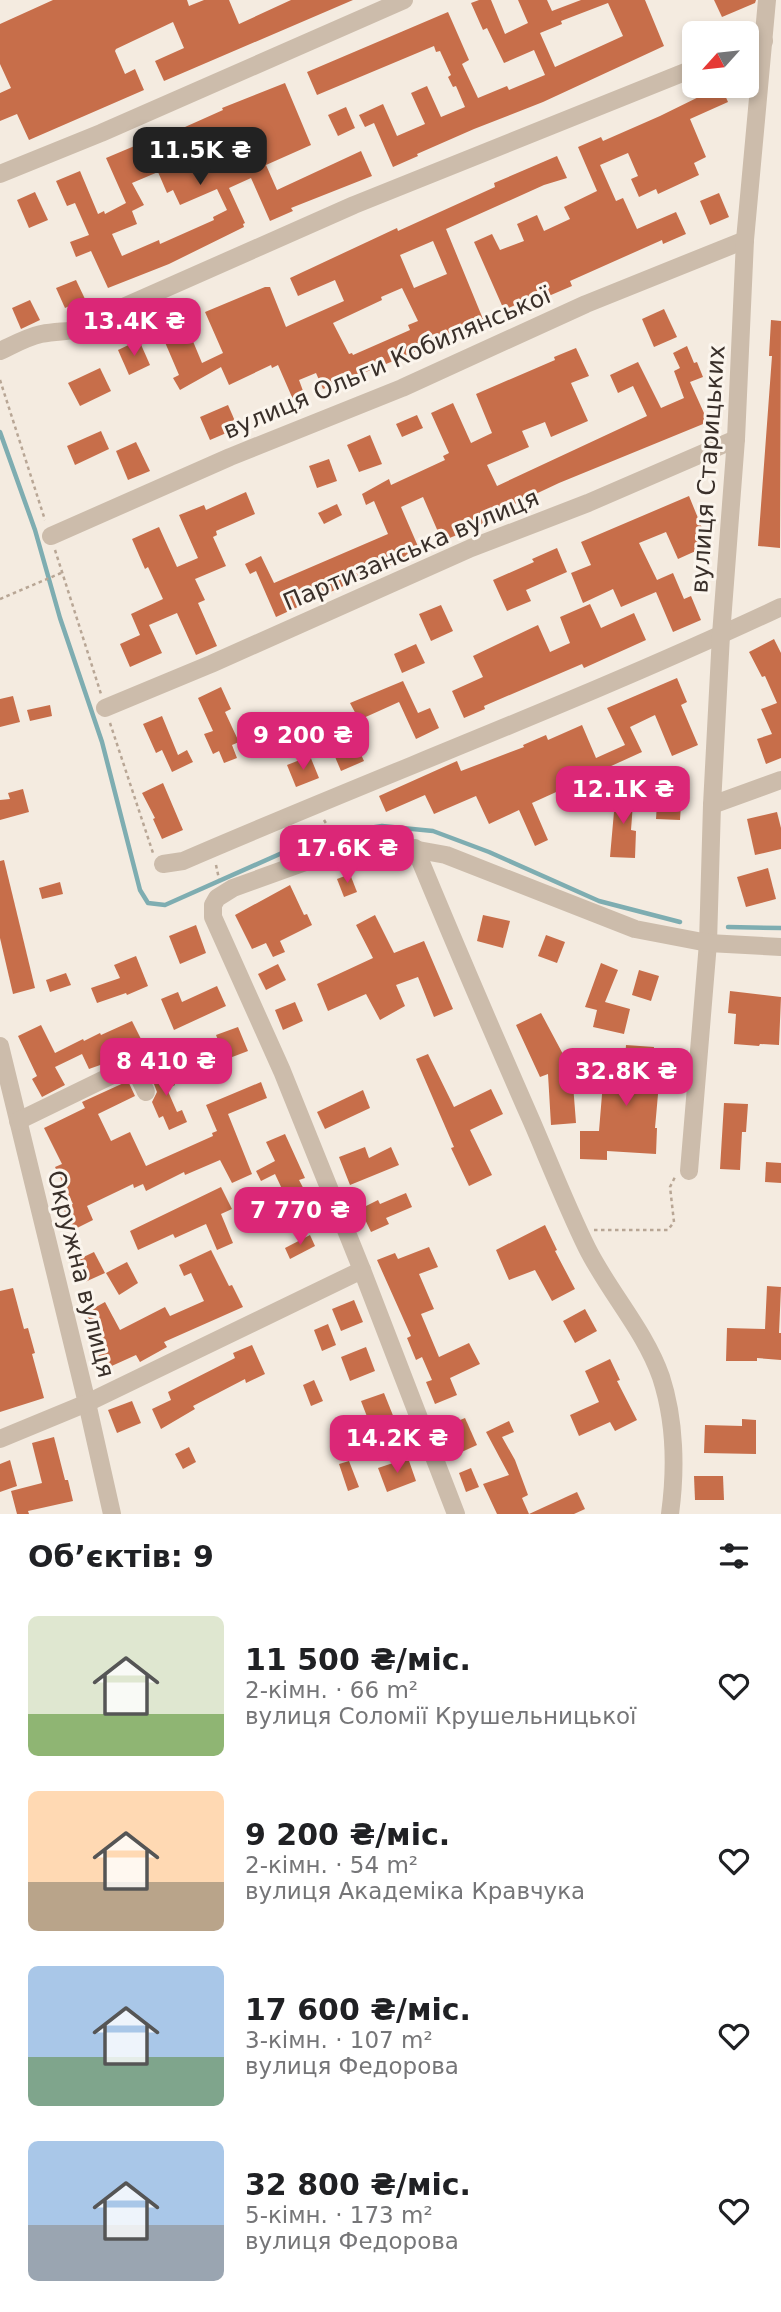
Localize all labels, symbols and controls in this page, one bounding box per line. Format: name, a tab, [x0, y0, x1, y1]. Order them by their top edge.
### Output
north arrow	[682, 21, 760, 98]
map controls	[682, 21, 759, 98]
pin: 11.5K ₴	[135, 128, 265, 187]
text: 11.5K ₴	[149, 137, 251, 163]
street label: вулиця Ольги Кобилянської	[219, 281, 555, 445]
pin: 13.4K ₴	[69, 298, 199, 358]
text: 13.4K ₴	[83, 308, 185, 334]
street label: вулиця Старицьких	[685, 344, 731, 594]
street label: Партизанська вулиця	[279, 483, 543, 617]
pin: 9 200 ₴	[238, 712, 368, 772]
text: 9 200 ₴	[253, 722, 353, 748]
pin: 12.1K ₴	[558, 766, 688, 826]
text: 12.1K ₴	[572, 776, 674, 802]
pin: 17.6K ₴	[282, 826, 412, 885]
text: 17.6K ₴	[296, 835, 398, 861]
pin: 8 410 ₴	[101, 1038, 231, 1098]
text: 8 410 ₴	[116, 1048, 216, 1074]
pin: 32.8K ₴	[561, 1048, 691, 1108]
text: 32.8K ₴	[575, 1058, 677, 1084]
street label: Окружна вулиця	[42, 1168, 120, 1380]
pin: 7 770 ₴	[235, 1188, 365, 1247]
text: 7 770 ₴	[250, 1197, 350, 1223]
pin: 14.2K ₴	[332, 1416, 462, 1475]
text: 14.2K ₴	[346, 1425, 448, 1451]
icon: filters	[715, 1537, 753, 1575]
text: Об’єктів: 9	[28, 1539, 214, 1574]
text: 11 500 ₴/міс.	[245, 1642, 471, 1677]
icon: home	[84, 1644, 168, 1728]
icon: heart	[715, 1667, 753, 1705]
text: 2-кімн. · 66 m²	[245, 1677, 418, 1703]
text: вулиця Соломії Крушельницької	[245, 1703, 637, 1729]
text: 9 200 ₴/міс.	[245, 1817, 450, 1852]
icon: home	[84, 1819, 168, 1903]
icon: heart	[715, 1842, 753, 1880]
text: 2-кімн. · 54 m²	[245, 1852, 418, 1878]
text: вулиця Академіка Кравчука	[245, 1878, 585, 1904]
text: 17 600 ₴/міс.	[245, 1992, 471, 2027]
icon: home	[84, 1994, 168, 2078]
icon: heart	[715, 2017, 753, 2055]
text: 3-кімн. · 107 m²	[245, 2027, 433, 2053]
text: вулиця Федорова	[245, 2053, 459, 2079]
text: 32 800 ₴/міс.	[245, 2167, 471, 2202]
icon: home	[84, 2169, 168, 2253]
icon: heart	[715, 2192, 753, 2230]
text: 5-кімн. · 173 m²	[245, 2202, 433, 2228]
text: вулиця Федорова	[245, 2228, 459, 2254]

